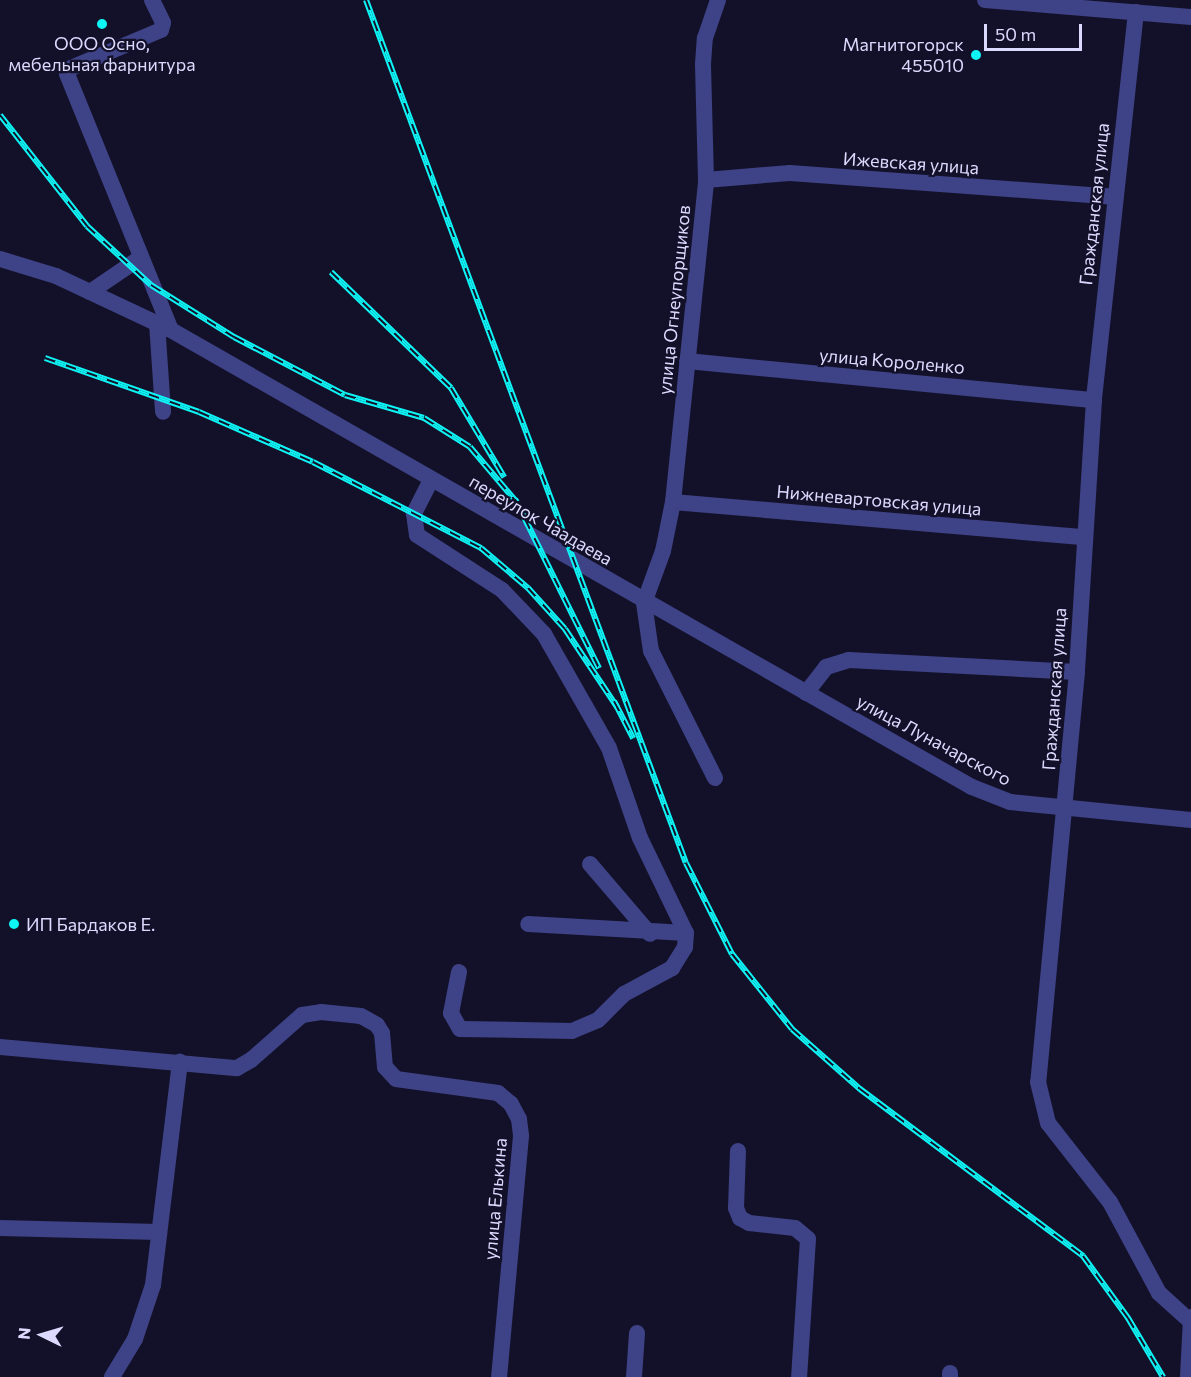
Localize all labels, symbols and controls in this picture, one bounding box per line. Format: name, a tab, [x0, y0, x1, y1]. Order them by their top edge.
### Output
scale bar	[987, 12, 1084, 50]
marker: ООО Осно, мебельная фарнитура	[95, 17, 109, 31]
text: 50 m	[995, 23, 1036, 45]
place label: ООО Осно, мебельная фарнитура	[8, 33, 196, 76]
place label: Магнитогорск 455010	[842, 34, 964, 76]
marker: Магнитогорск 455010	[969, 48, 983, 62]
street label: Гражданская улица	[1075, 122, 1113, 286]
street label: Ижевская улица	[842, 147, 980, 179]
street label: улица Огнеупорщиков	[653, 204, 695, 396]
street label: улица Короленко	[818, 344, 966, 378]
street label: переулок Чаадаева	[466, 470, 616, 570]
street label: Нижневартовская улица	[776, 480, 982, 520]
street label: Гражданская улица	[1038, 607, 1070, 771]
street label: улица Луначарского	[853, 690, 1015, 790]
place label: ИП Бардаков Е.	[26, 913, 155, 935]
marker: ИП Бардаков Е.	[7, 917, 21, 931]
street label: улица Елькина	[479, 1137, 511, 1261]
north arrow	[12, 1305, 72, 1365]
text: N	[14, 1327, 34, 1340]

